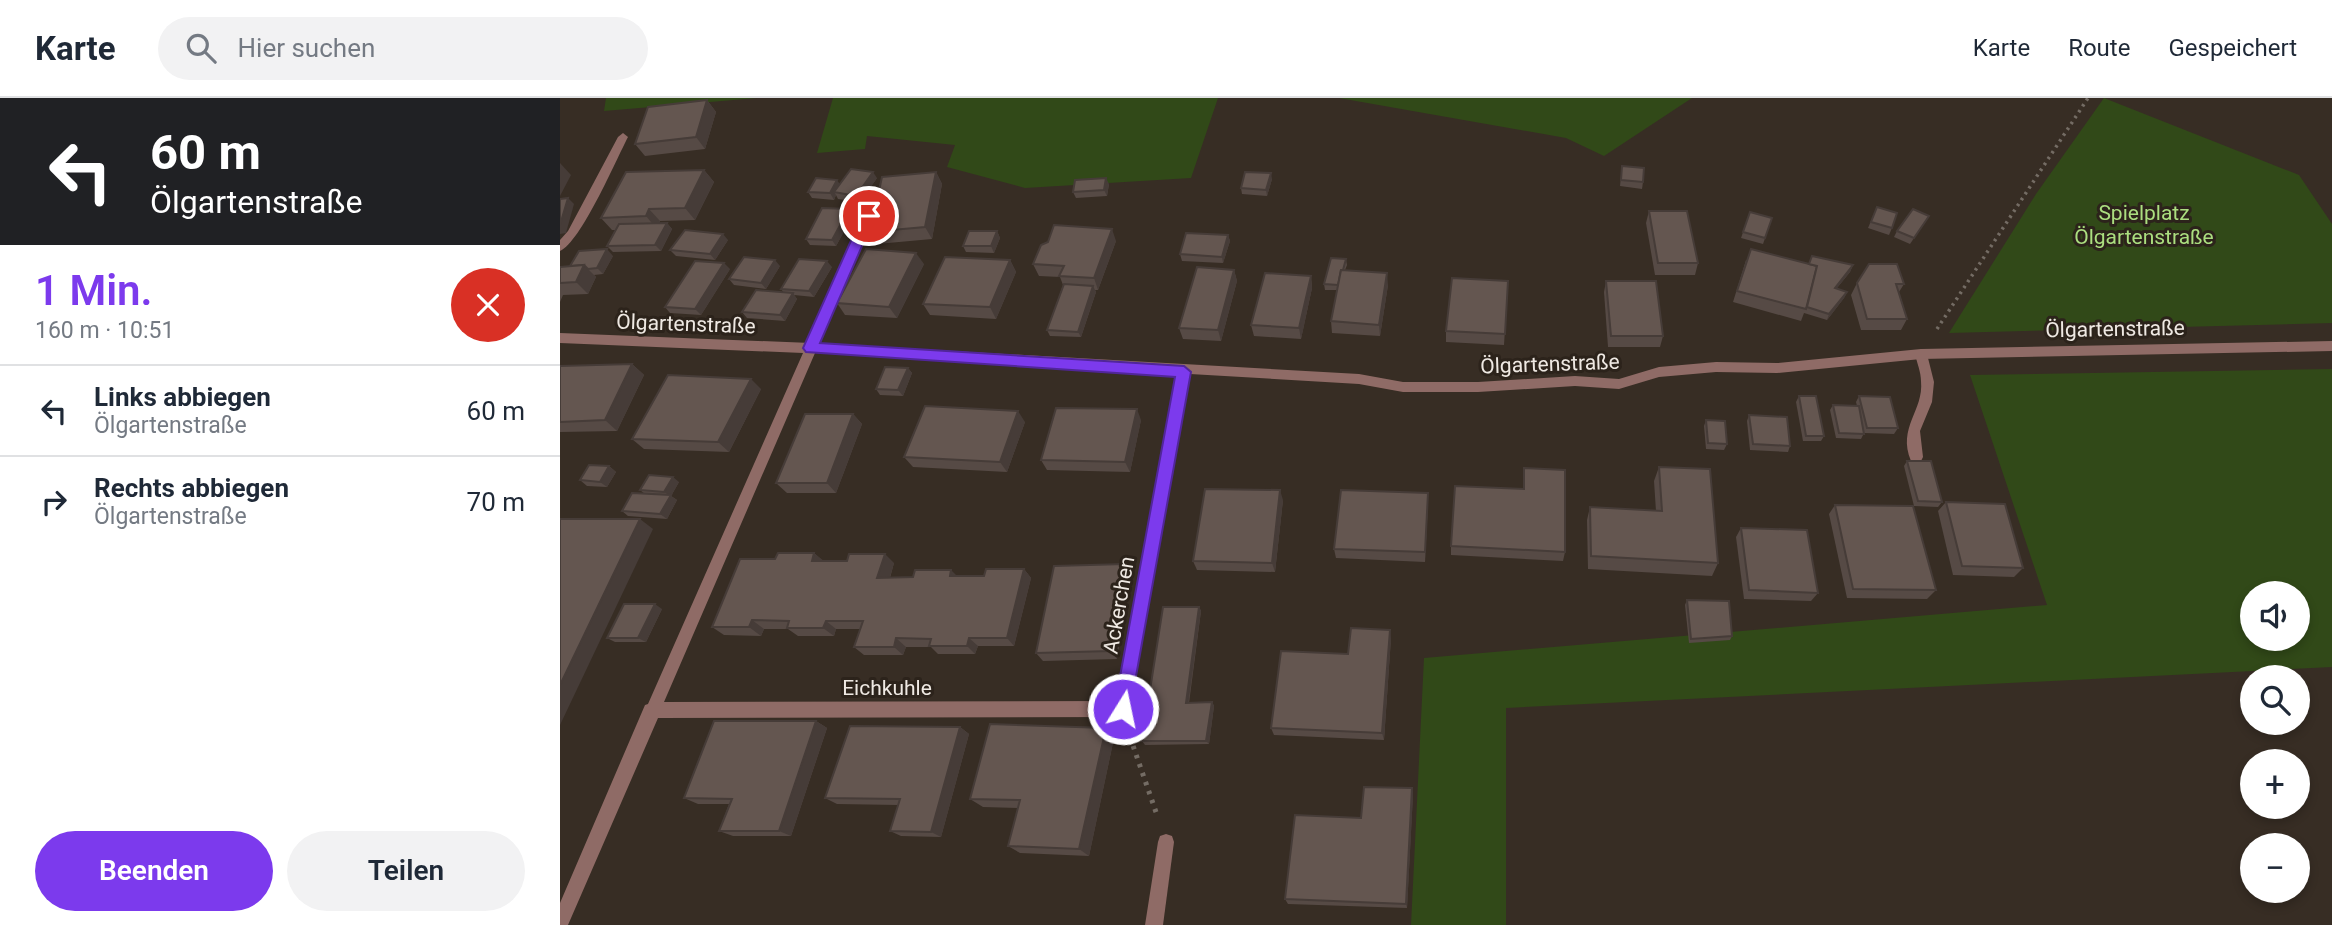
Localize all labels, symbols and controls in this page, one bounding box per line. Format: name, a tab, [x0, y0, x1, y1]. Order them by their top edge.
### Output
search box	[158, 17, 648, 80]
text: Karte	[35, 29, 116, 68]
icon: search	[182, 29, 220, 67]
text: Hier suchen	[238, 33, 375, 63]
text: Karte	[1973, 34, 2030, 62]
text: Route	[2068, 34, 2130, 62]
text: Gespeichert	[2168, 34, 2297, 62]
text: 60 m	[150, 124, 261, 181]
icon: left	[35, 126, 126, 217]
text: Ölgartenstraße	[150, 183, 363, 221]
pin	[839, 186, 899, 246]
icon: arrive	[850, 197, 888, 235]
park label: Spielplatz Ölgartenstraße	[2074, 201, 2214, 249]
text: 1 Min.	[35, 266, 153, 315]
button: close	[451, 268, 525, 342]
street label: Ölgartenstraße	[616, 310, 756, 338]
street label: Ölgartenstraße	[2045, 316, 2185, 342]
text: 160 m · 10:51	[35, 317, 174, 344]
street label: Ölgartenstraße	[1480, 350, 1620, 378]
text: Links abbiegen	[94, 382, 271, 412]
icon: left	[35, 392, 73, 430]
text: 60 m	[467, 396, 525, 426]
text: Ölgartenstraße	[94, 412, 247, 439]
text: Rechts abbiegen	[94, 473, 289, 503]
icon: right	[35, 483, 73, 521]
text: 70 m	[467, 487, 525, 517]
text: Ölgartenstraße	[94, 503, 247, 530]
street label: Ackerchen	[1099, 554, 1139, 656]
map controls	[2240, 581, 2310, 903]
button: sound	[2240, 581, 2310, 651]
button: search	[2240, 665, 2310, 735]
position arrow	[1086, 672, 1160, 746]
street label: Eichkuhle	[842, 676, 932, 700]
button: +	[2240, 749, 2310, 819]
button: Beenden	[35, 831, 273, 911]
button: Teilen	[287, 831, 525, 911]
button: −	[2240, 833, 2310, 903]

